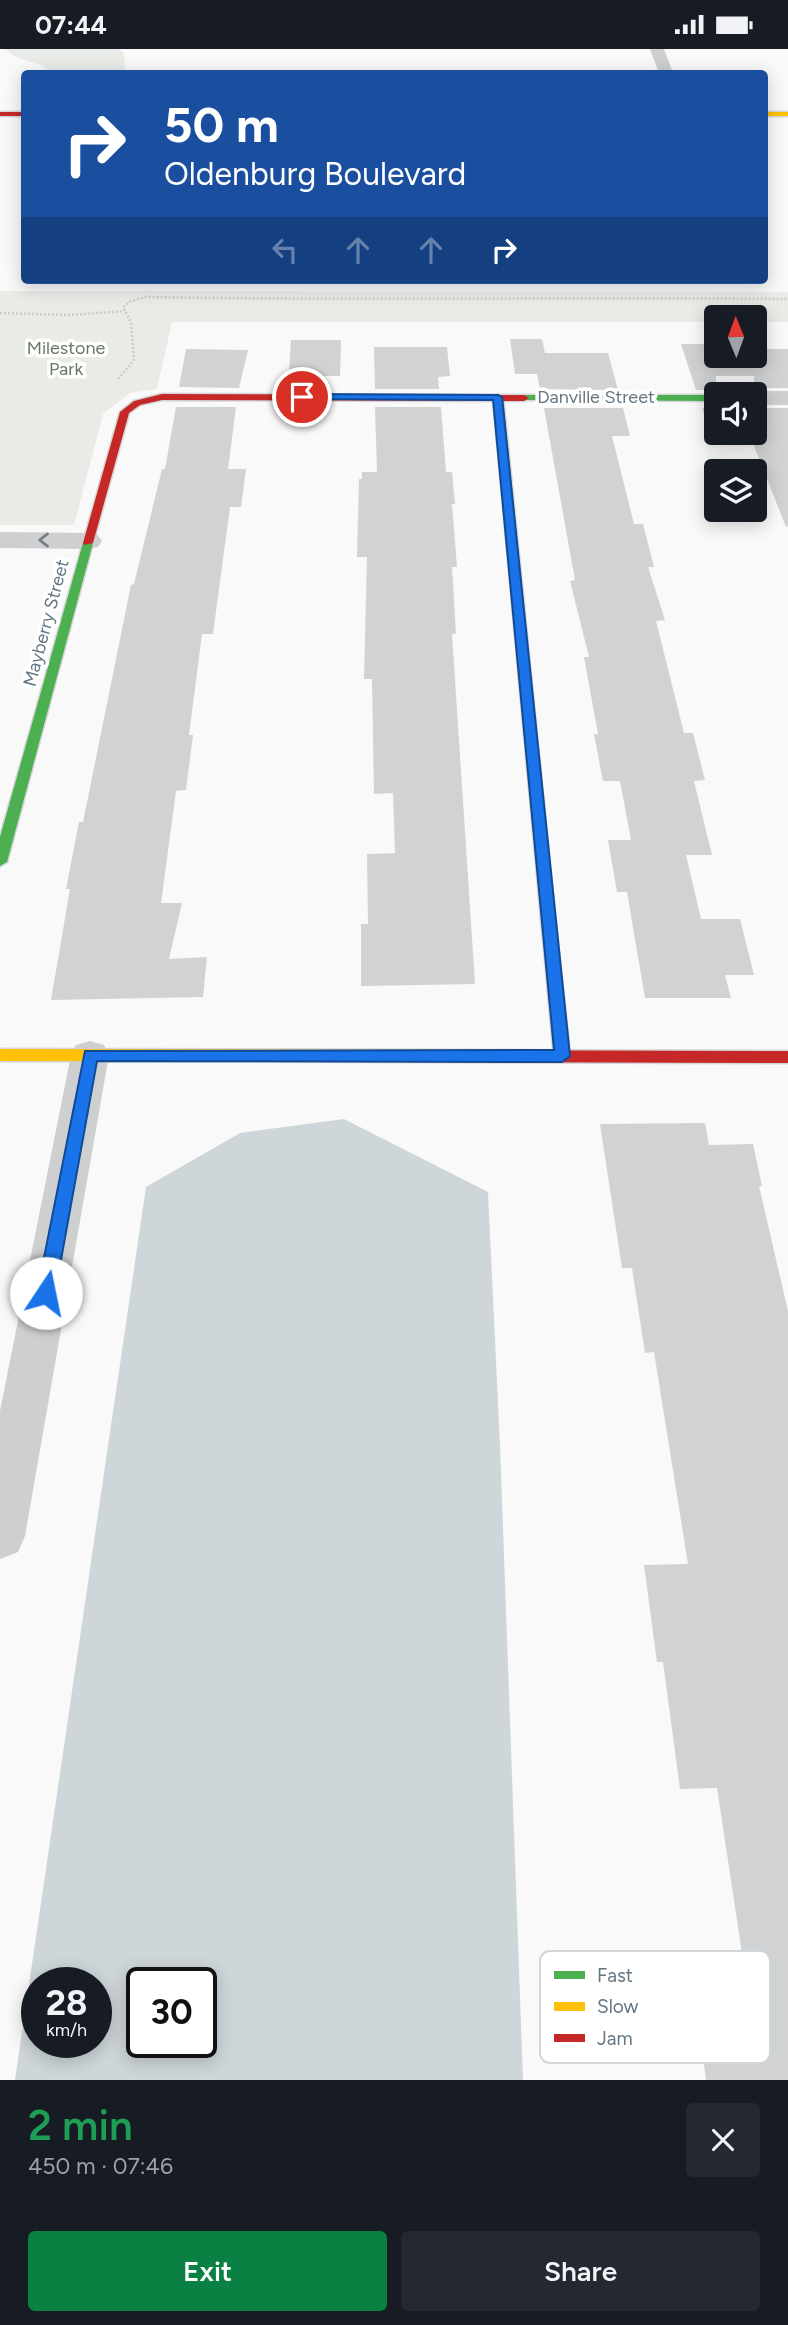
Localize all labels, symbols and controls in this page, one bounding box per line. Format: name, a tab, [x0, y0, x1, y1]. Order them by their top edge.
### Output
text: 07:44	[35, 9, 107, 41]
text: 50 m	[164, 95, 279, 154]
icon: right	[49, 98, 140, 189]
text: Oldenburg Boulevard	[164, 155, 466, 193]
icon: left	[266, 231, 304, 269]
icon: ahead	[339, 231, 377, 269]
icon: ahead	[412, 231, 450, 269]
icon: right	[485, 231, 523, 269]
north arrow	[704, 305, 766, 367]
map controls	[704, 305, 767, 522]
park label: Milestone Park	[27, 337, 105, 380]
pin	[272, 367, 332, 427]
icon: arrive	[283, 378, 321, 416]
button: sound	[704, 382, 767, 445]
street label: Danville Street	[537, 386, 655, 408]
button: layers	[704, 459, 767, 522]
one-way arrow	[39, 532, 49, 548]
street label: Mayberry Street	[18, 557, 74, 689]
position arrow	[9, 1256, 83, 1330]
legend	[540, 1951, 770, 2063]
text: Fast	[597, 1964, 633, 1987]
speed limit sign: 30	[126, 1967, 217, 2058]
text: 28	[46, 1982, 87, 2024]
text: Slow	[597, 1995, 639, 2018]
text: km/h	[46, 2019, 87, 2041]
text: Jam	[597, 2027, 633, 2050]
text: 2 min	[28, 2100, 133, 2151]
button: close	[686, 2103, 760, 2177]
text: 450 m · 07:46	[28, 2152, 173, 2180]
button: Exit	[28, 2231, 387, 2311]
button: Share	[401, 2231, 760, 2311]

